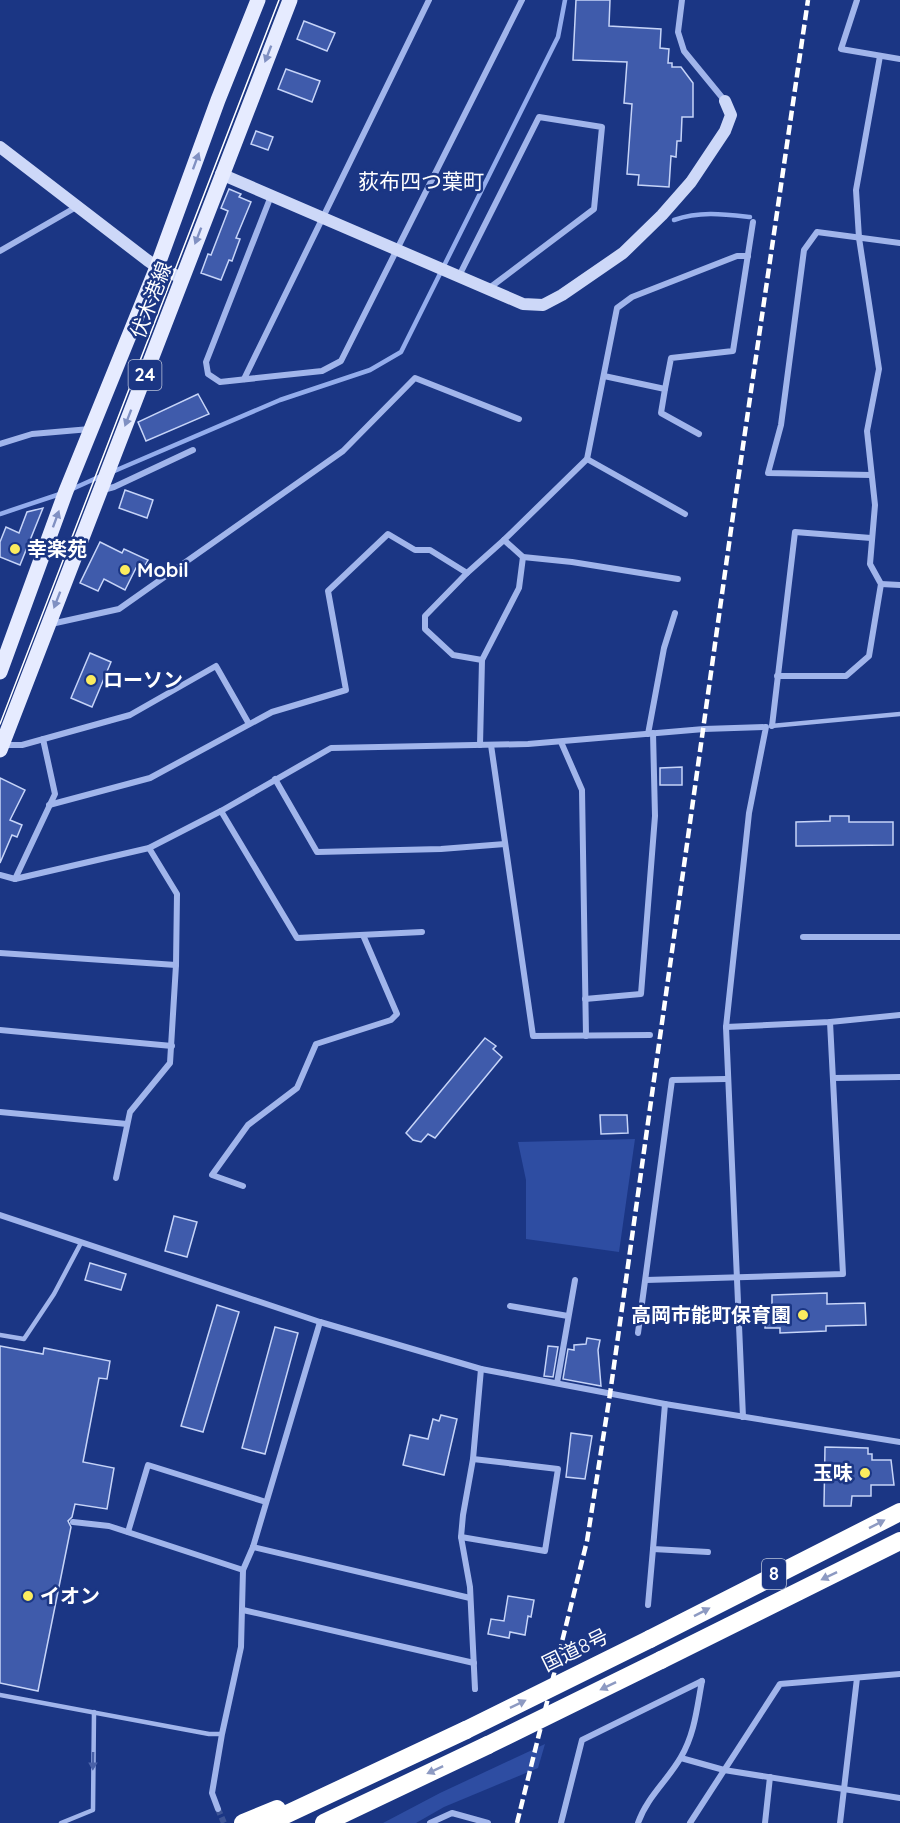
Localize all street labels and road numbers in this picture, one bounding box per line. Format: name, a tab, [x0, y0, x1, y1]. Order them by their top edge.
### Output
street label: 伏木港線	[125, 258, 177, 342]
road number: 24	[128, 360, 162, 390]
road number: 8	[762, 1559, 786, 1589]
street label: 国道8号	[537, 1623, 612, 1676]

